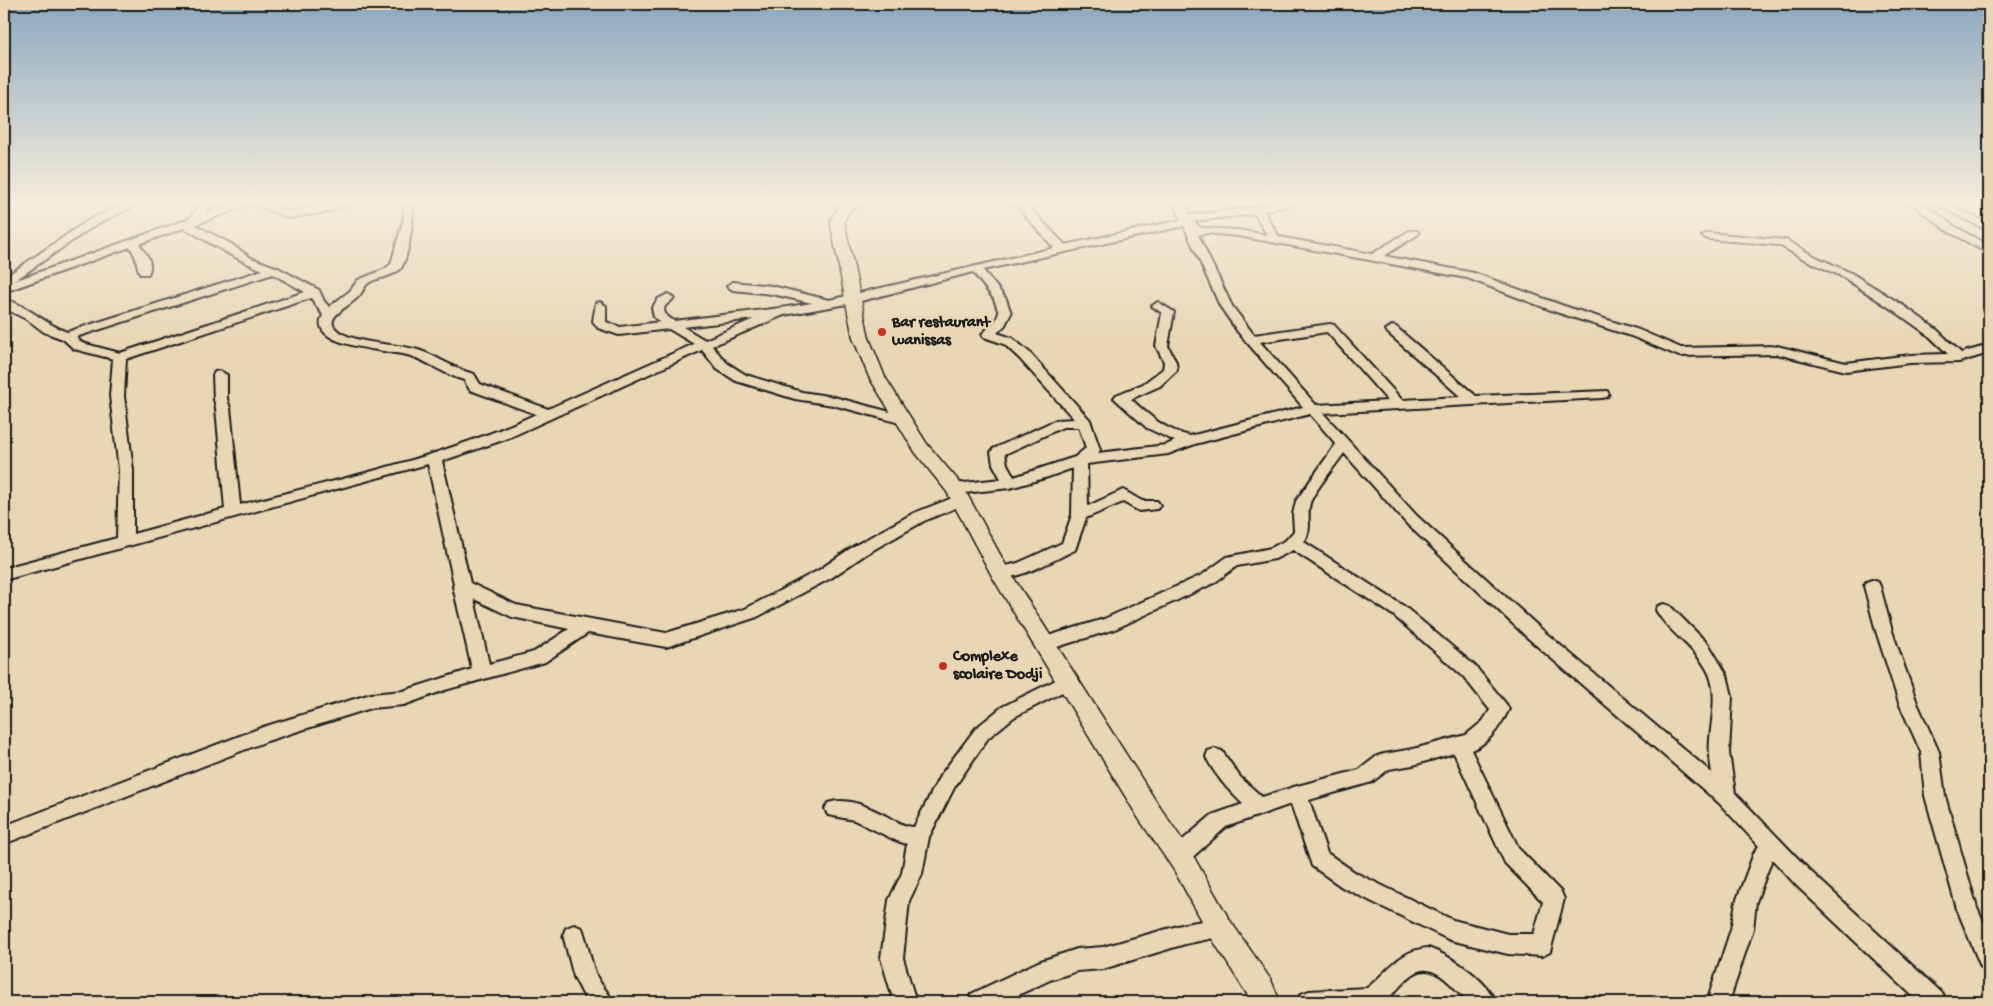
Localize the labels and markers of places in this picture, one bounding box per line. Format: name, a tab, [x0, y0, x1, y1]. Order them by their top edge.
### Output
place label: Bar restaurant wanissas	[891, 314, 991, 351]
marker: Bar restaurant wanissas	[876, 326, 888, 338]
place label: Complexe scolaire Dodji	[952, 648, 1043, 685]
marker: Complexe scolaire Dodji	[937, 660, 949, 672]

